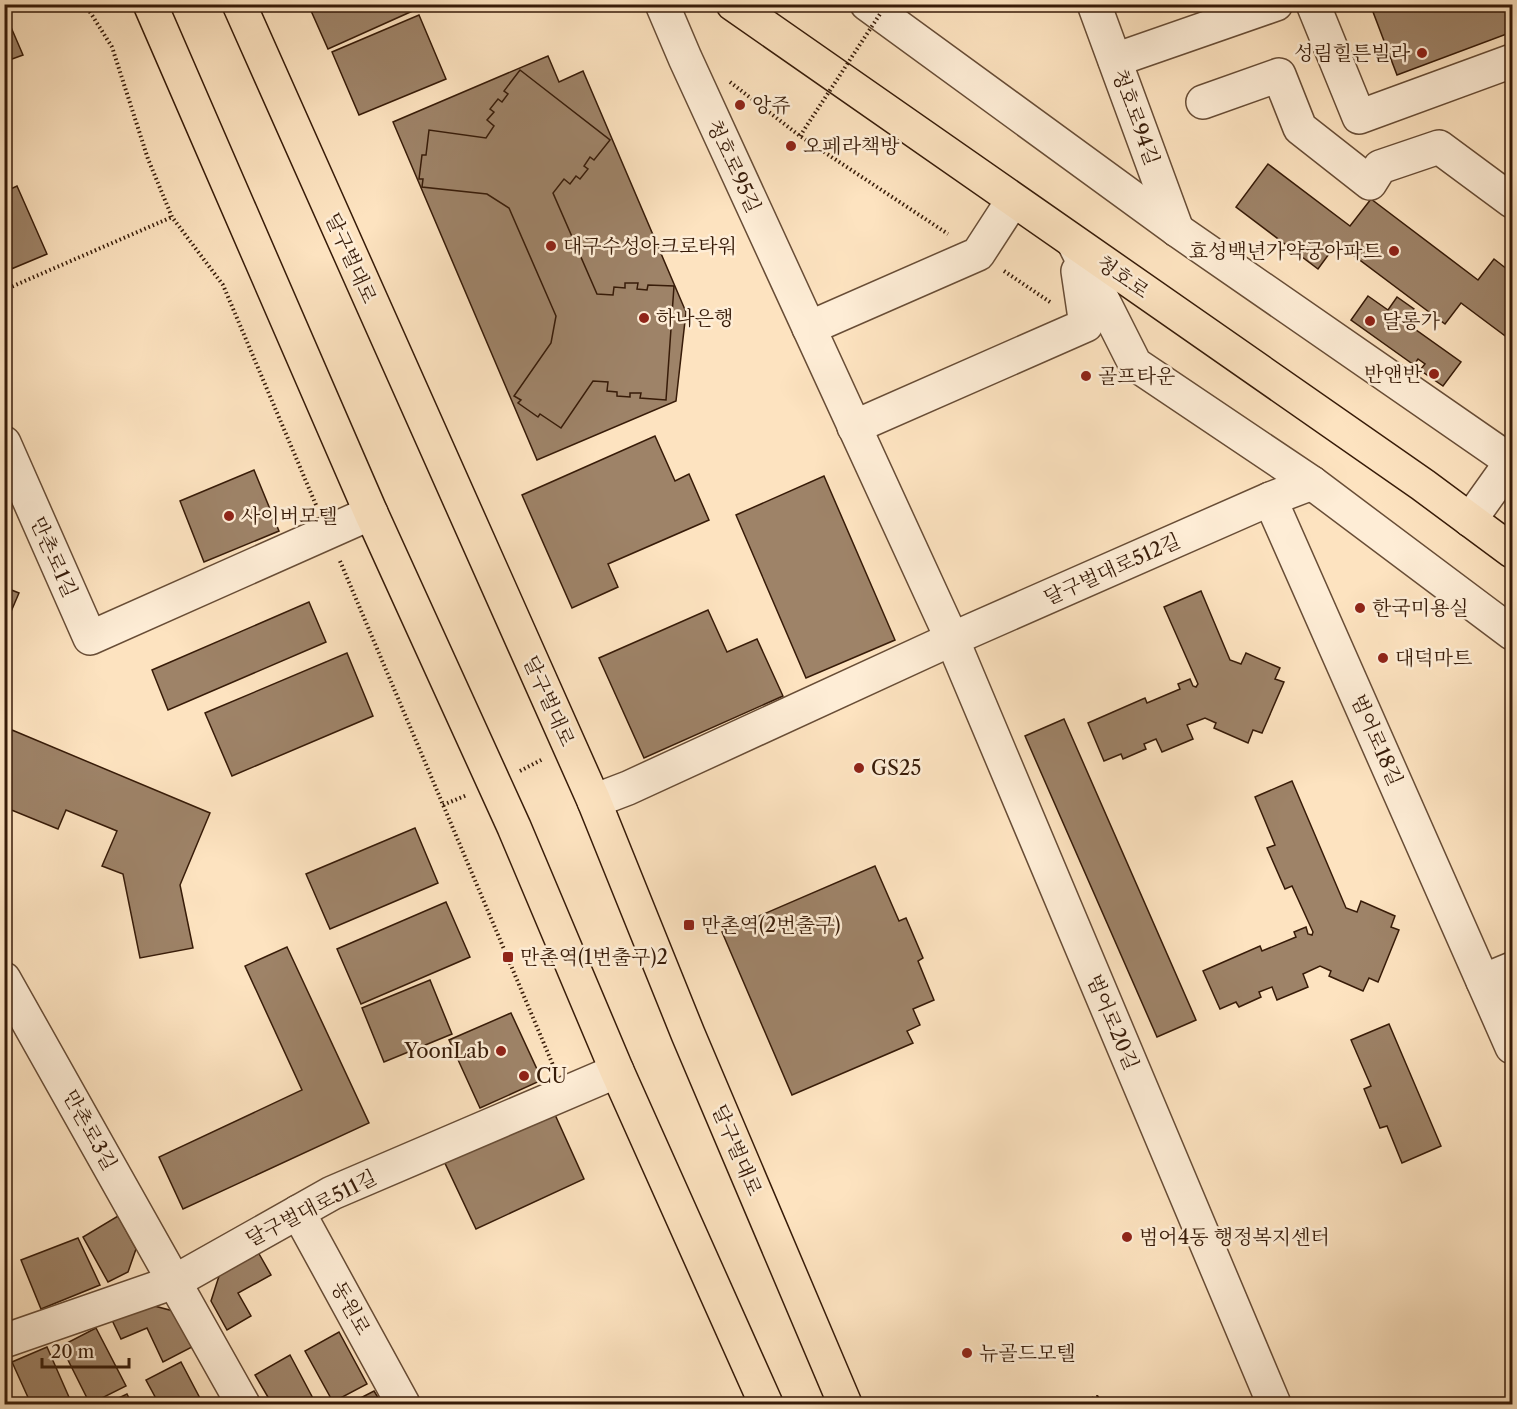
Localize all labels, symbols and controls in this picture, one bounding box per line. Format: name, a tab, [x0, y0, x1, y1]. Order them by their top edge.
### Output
place label: 성림힐튼빌라	[1294, 41, 1411, 65]
marker: 성림힐튼빌라	[1415, 46, 1429, 60]
street label: 청호로94길	[1108, 66, 1164, 168]
place label: 앙쥬	[752, 93, 791, 117]
marker: 앙쥬	[733, 98, 747, 112]
street label: 청호로95길	[702, 116, 766, 216]
place label: 오페라책방	[803, 134, 900, 158]
marker: 오페라책방	[784, 139, 798, 153]
street label: 달구벌대로	[320, 209, 382, 307]
place label: 대구수성아크로타워	[563, 234, 737, 258]
marker: 대구수성아크로타워	[544, 239, 558, 253]
place label: 효성백년가약궁아파트	[1189, 239, 1382, 263]
marker: 효성백년가약궁아파트	[1387, 244, 1401, 258]
street label: 청호로	[1092, 251, 1154, 303]
place label: 하나은행	[656, 306, 733, 330]
place label: 달롱가	[1382, 309, 1441, 333]
marker: 하나은행	[637, 311, 651, 325]
marker: 달롱가	[1363, 314, 1377, 328]
place label: 반앤반	[1364, 362, 1423, 386]
place label: 골프타운	[1098, 364, 1175, 388]
marker: 반앤반	[1427, 367, 1441, 381]
marker: 골프타운	[1079, 369, 1093, 383]
place label: 사이버모텔	[241, 504, 338, 528]
marker: 사이버모텔	[222, 509, 236, 523]
street label: 만촌로1길	[26, 513, 82, 601]
street label: 달구벌대로512길	[1040, 528, 1184, 610]
place label: 한국미용실	[1372, 596, 1469, 620]
marker: 한국미용실	[1353, 601, 1367, 615]
place label: 대덕마트	[1395, 646, 1472, 670]
marker: 대덕마트	[1376, 651, 1390, 665]
street label: 달구벌대로	[518, 652, 580, 750]
street label: 범어로18길	[1346, 691, 1408, 789]
place label: GS25	[871, 756, 921, 780]
marker: GS25	[852, 761, 866, 775]
place label: 만촌역(2번출구)	[701, 913, 841, 937]
marker: 만촌역(2번출구)	[682, 918, 696, 932]
place label: 만촌역(1번출구)2	[520, 945, 668, 969]
marker: 만촌역(1번출구)2	[501, 950, 515, 964]
street label: 범어로20길	[1082, 971, 1144, 1073]
place label: YoonLab	[403, 1039, 489, 1063]
marker: YoonLab	[494, 1044, 508, 1058]
place label: CU	[536, 1064, 567, 1088]
marker: CU	[517, 1069, 531, 1083]
street label: 만촌로3길	[58, 1086, 122, 1174]
street label: 달구벌대로	[707, 1101, 767, 1199]
street label: 달구벌대로511길	[242, 1165, 380, 1251]
place label: 범어4동 행정복지센터	[1139, 1225, 1330, 1249]
marker: 범어4동 행정복지센터	[1120, 1230, 1134, 1244]
street label: 동원로	[326, 1277, 376, 1339]
scale bar	[42, 1331, 129, 1369]
text: 20 m	[51, 1341, 95, 1363]
place label: 뉴골드모텔	[979, 1341, 1076, 1365]
marker: 뉴골드모텔	[960, 1346, 974, 1360]

